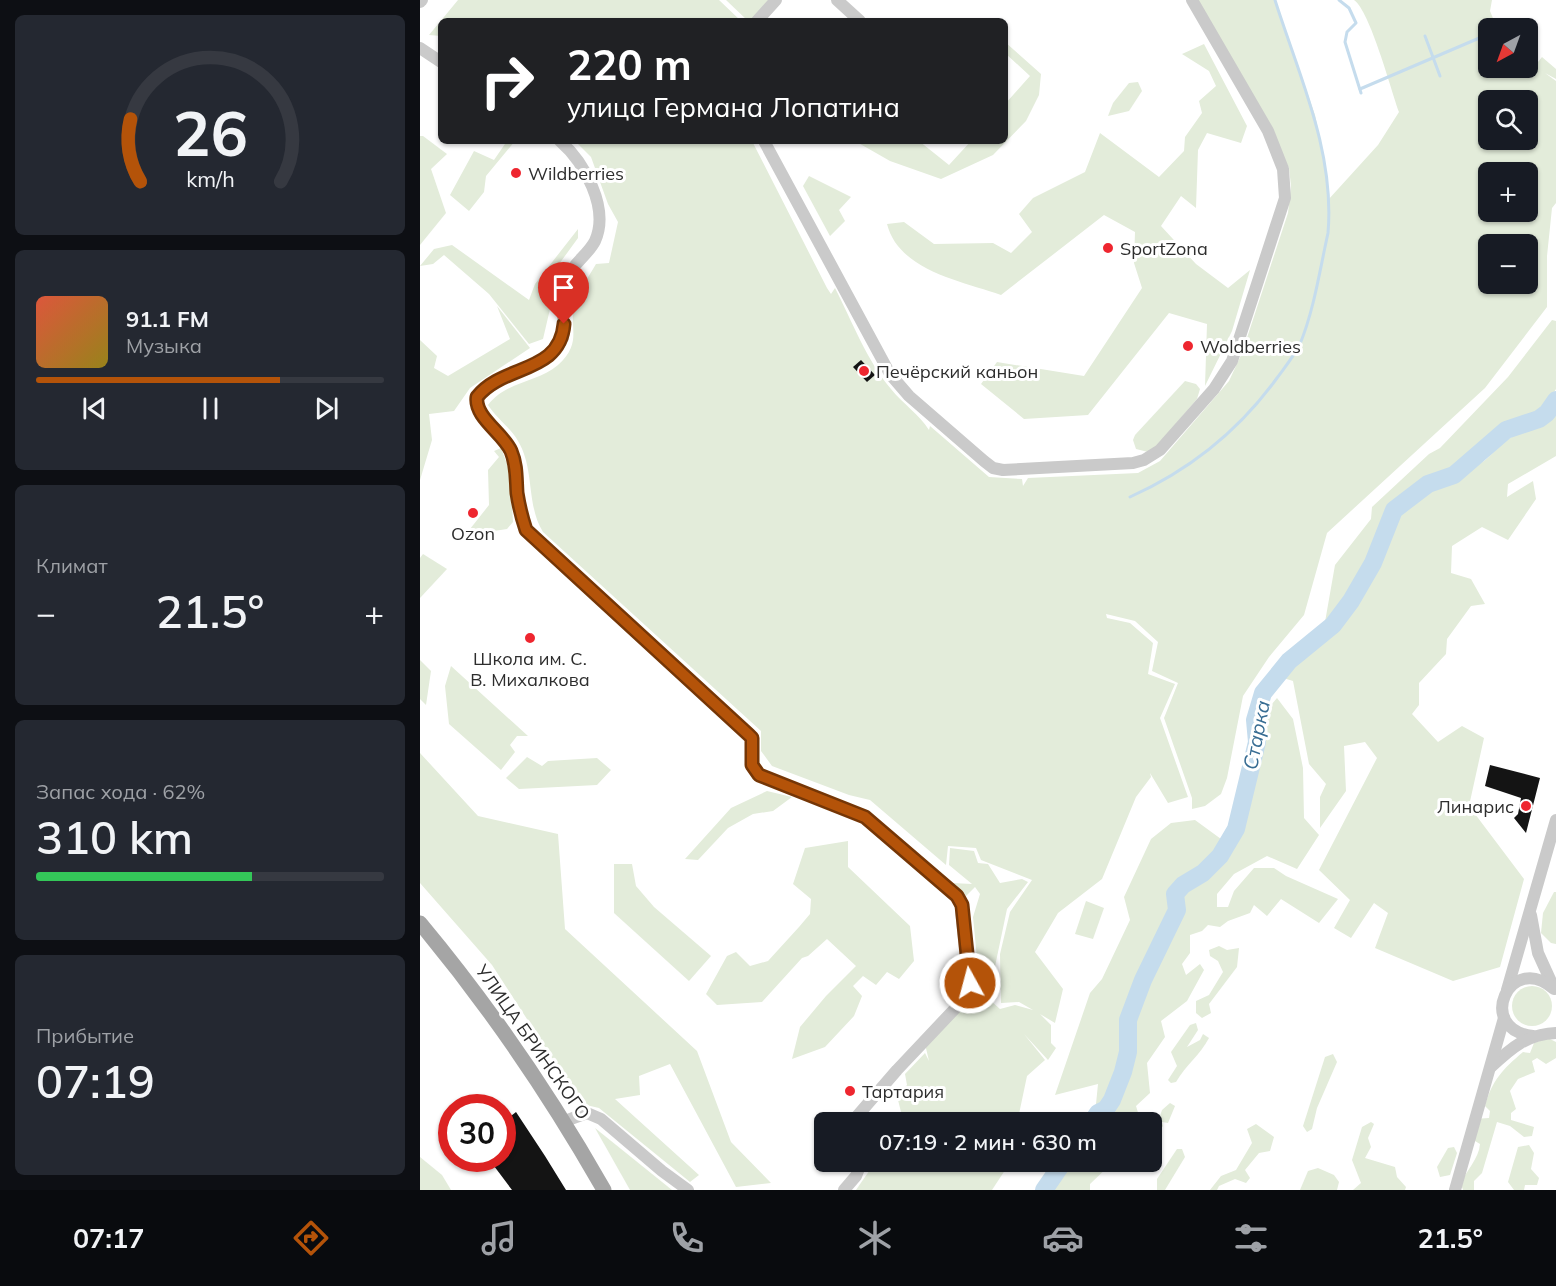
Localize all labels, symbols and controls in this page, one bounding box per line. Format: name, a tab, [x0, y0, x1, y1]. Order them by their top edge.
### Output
north arrow	[1478, 18, 1538, 78]
map controls	[1478, 18, 1538, 294]
text: 220 m	[567, 38, 692, 91]
icon: right	[468, 42, 546, 120]
text: улица Германа Лопатина	[567, 90, 900, 124]
button: search	[1478, 90, 1538, 150]
text: 26	[173, 93, 247, 172]
place label: Wildberries	[528, 162, 624, 185]
button: +	[1478, 162, 1538, 222]
text: km/h	[186, 165, 234, 192]
marker: Wildberries	[509, 166, 523, 180]
button: −	[1478, 234, 1538, 294]
place label: SportZona	[1120, 237, 1208, 260]
marker: SportZona	[1101, 241, 1115, 255]
pin	[538, 262, 589, 324]
icon: arrive	[547, 271, 580, 304]
text: 91.1 FM	[126, 305, 209, 333]
text: Музыка	[126, 333, 202, 358]
place label: Woldberries	[1200, 335, 1301, 358]
marker: Woldberries	[1181, 339, 1195, 353]
place label: Печёрский каньон	[876, 360, 1038, 383]
marker: Печёрский каньон	[857, 364, 871, 378]
icon: previous	[78, 392, 111, 425]
icon: pause	[194, 392, 227, 425]
icon: next	[310, 392, 343, 425]
marker: Ozon	[466, 506, 480, 520]
place label: Ozon	[451, 522, 495, 545]
text: Климат	[36, 553, 108, 578]
text: 21.5°	[156, 583, 264, 639]
text: −	[36, 592, 56, 633]
text: +	[364, 592, 384, 633]
marker: Школа им. С. В. Михалкова	[523, 631, 537, 645]
place label: Школа им. С. В. Михалкова	[470, 647, 590, 691]
water label: Старка	[1237, 698, 1275, 772]
text: Запас хода · 62%	[36, 779, 205, 804]
place label: Линарис	[1437, 795, 1514, 818]
marker: Линарис	[1519, 799, 1533, 813]
text: 310 km	[36, 809, 193, 865]
position arrow	[938, 951, 1002, 1015]
street label: УЛИЦА БРИНСКОГО	[470, 959, 595, 1124]
text: Прибытие	[36, 1023, 134, 1048]
text: 07:19	[36, 1053, 155, 1109]
place label: Тартария	[862, 1080, 944, 1103]
marker: Тартария	[843, 1084, 857, 1098]
speed limit sign: 30	[438, 1094, 516, 1172]
text: 07:19 · 2 мин · 630 m	[879, 1128, 1097, 1156]
icon: directions	[290, 1217, 332, 1259]
icon: music	[478, 1217, 520, 1259]
icon: phone	[666, 1217, 708, 1259]
icon: climate	[854, 1217, 896, 1259]
icon: car	[1042, 1217, 1084, 1259]
icon: filters	[1230, 1217, 1272, 1259]
text: 07:17	[73, 1221, 144, 1255]
text: 21.5°	[1417, 1221, 1483, 1255]

